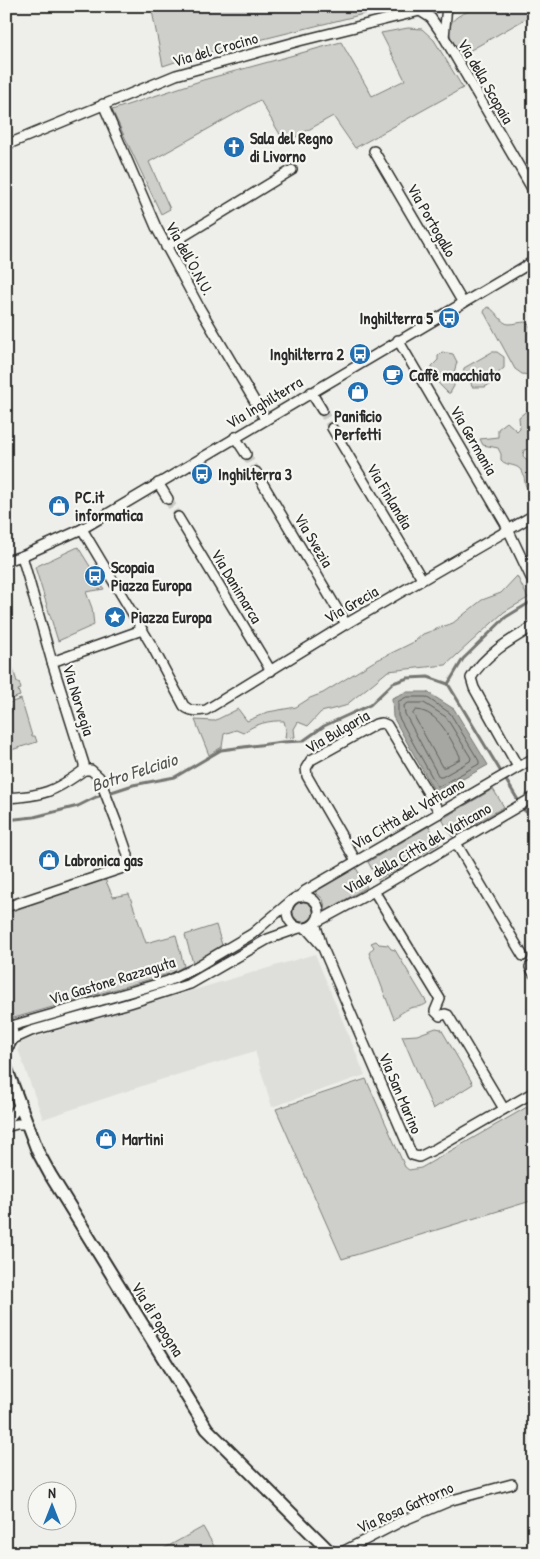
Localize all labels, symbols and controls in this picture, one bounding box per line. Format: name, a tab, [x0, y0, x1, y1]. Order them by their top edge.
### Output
street label: Via del Crocino	[170, 26, 261, 72]
street label: Via della Scopaia	[453, 34, 519, 128]
place label: Sala del Regno di Livorno	[250, 127, 333, 167]
church icon: Sala del Regno di Livorno	[222, 135, 246, 159]
street label: Via Portogallo	[402, 179, 462, 261]
street label: Via dell'O.N.U.	[161, 217, 219, 299]
bus stop icon: Inghilterra 5	[437, 306, 461, 330]
place label: Inghilterra 5	[359, 307, 433, 330]
bus stop icon: Inghilterra 2	[348, 342, 372, 366]
place label: Inghilterra 2	[270, 343, 345, 366]
cafe icon: Caffè macchiato	[381, 363, 405, 387]
place label: Caffè macchiato	[409, 364, 501, 386]
street label: Via Inghilterra	[222, 371, 306, 433]
shop icon: Panificio Perfetti	[346, 380, 370, 404]
street label: Via Germania	[445, 401, 503, 479]
place label: Panificio Perfetti	[334, 405, 382, 445]
street label: Via Finlandia	[362, 459, 418, 533]
bus stop icon: Inghilterra 3	[190, 462, 214, 486]
place label: Inghilterra 3	[218, 463, 292, 486]
place label: PC.it informatica	[75, 486, 144, 526]
shop icon: PC.it informatica	[47, 494, 71, 518]
street label: Via Svezia	[289, 509, 339, 571]
street label: Via Danimarca	[206, 545, 268, 627]
place label: Scopaia Piazza Europa	[111, 556, 192, 597]
bus stop icon: Scopaia Piazza Europa	[83, 564, 107, 588]
street label: Via Grecia	[320, 580, 382, 628]
place icon: Piazza Europa	[103, 605, 127, 629]
place label: Piazza Europa	[131, 606, 212, 629]
street label: Via Norvegia	[58, 662, 100, 738]
street label: Via Bulgaria	[301, 704, 373, 758]
water label: Botro Felciaio	[88, 746, 182, 798]
street label: Via Città del Vaticano	[348, 771, 469, 854]
street label: Viale della Città del Vaticano	[339, 796, 495, 899]
shop icon: Labronica gas	[37, 848, 61, 872]
place label: Labronica gas	[65, 849, 144, 872]
street label: Via Gastone Razzaguta	[46, 950, 178, 1010]
street label: Via San Marino	[374, 1049, 428, 1138]
shop icon: Martini	[94, 1127, 118, 1151]
place label: Martini	[122, 1128, 164, 1150]
street label: Via di Popogna	[126, 1278, 190, 1360]
street label: Via Rosa Gattorno	[353, 1476, 457, 1538]
north arrow	[28, 1482, 78, 1532]
text: N	[48, 1483, 56, 1502]

